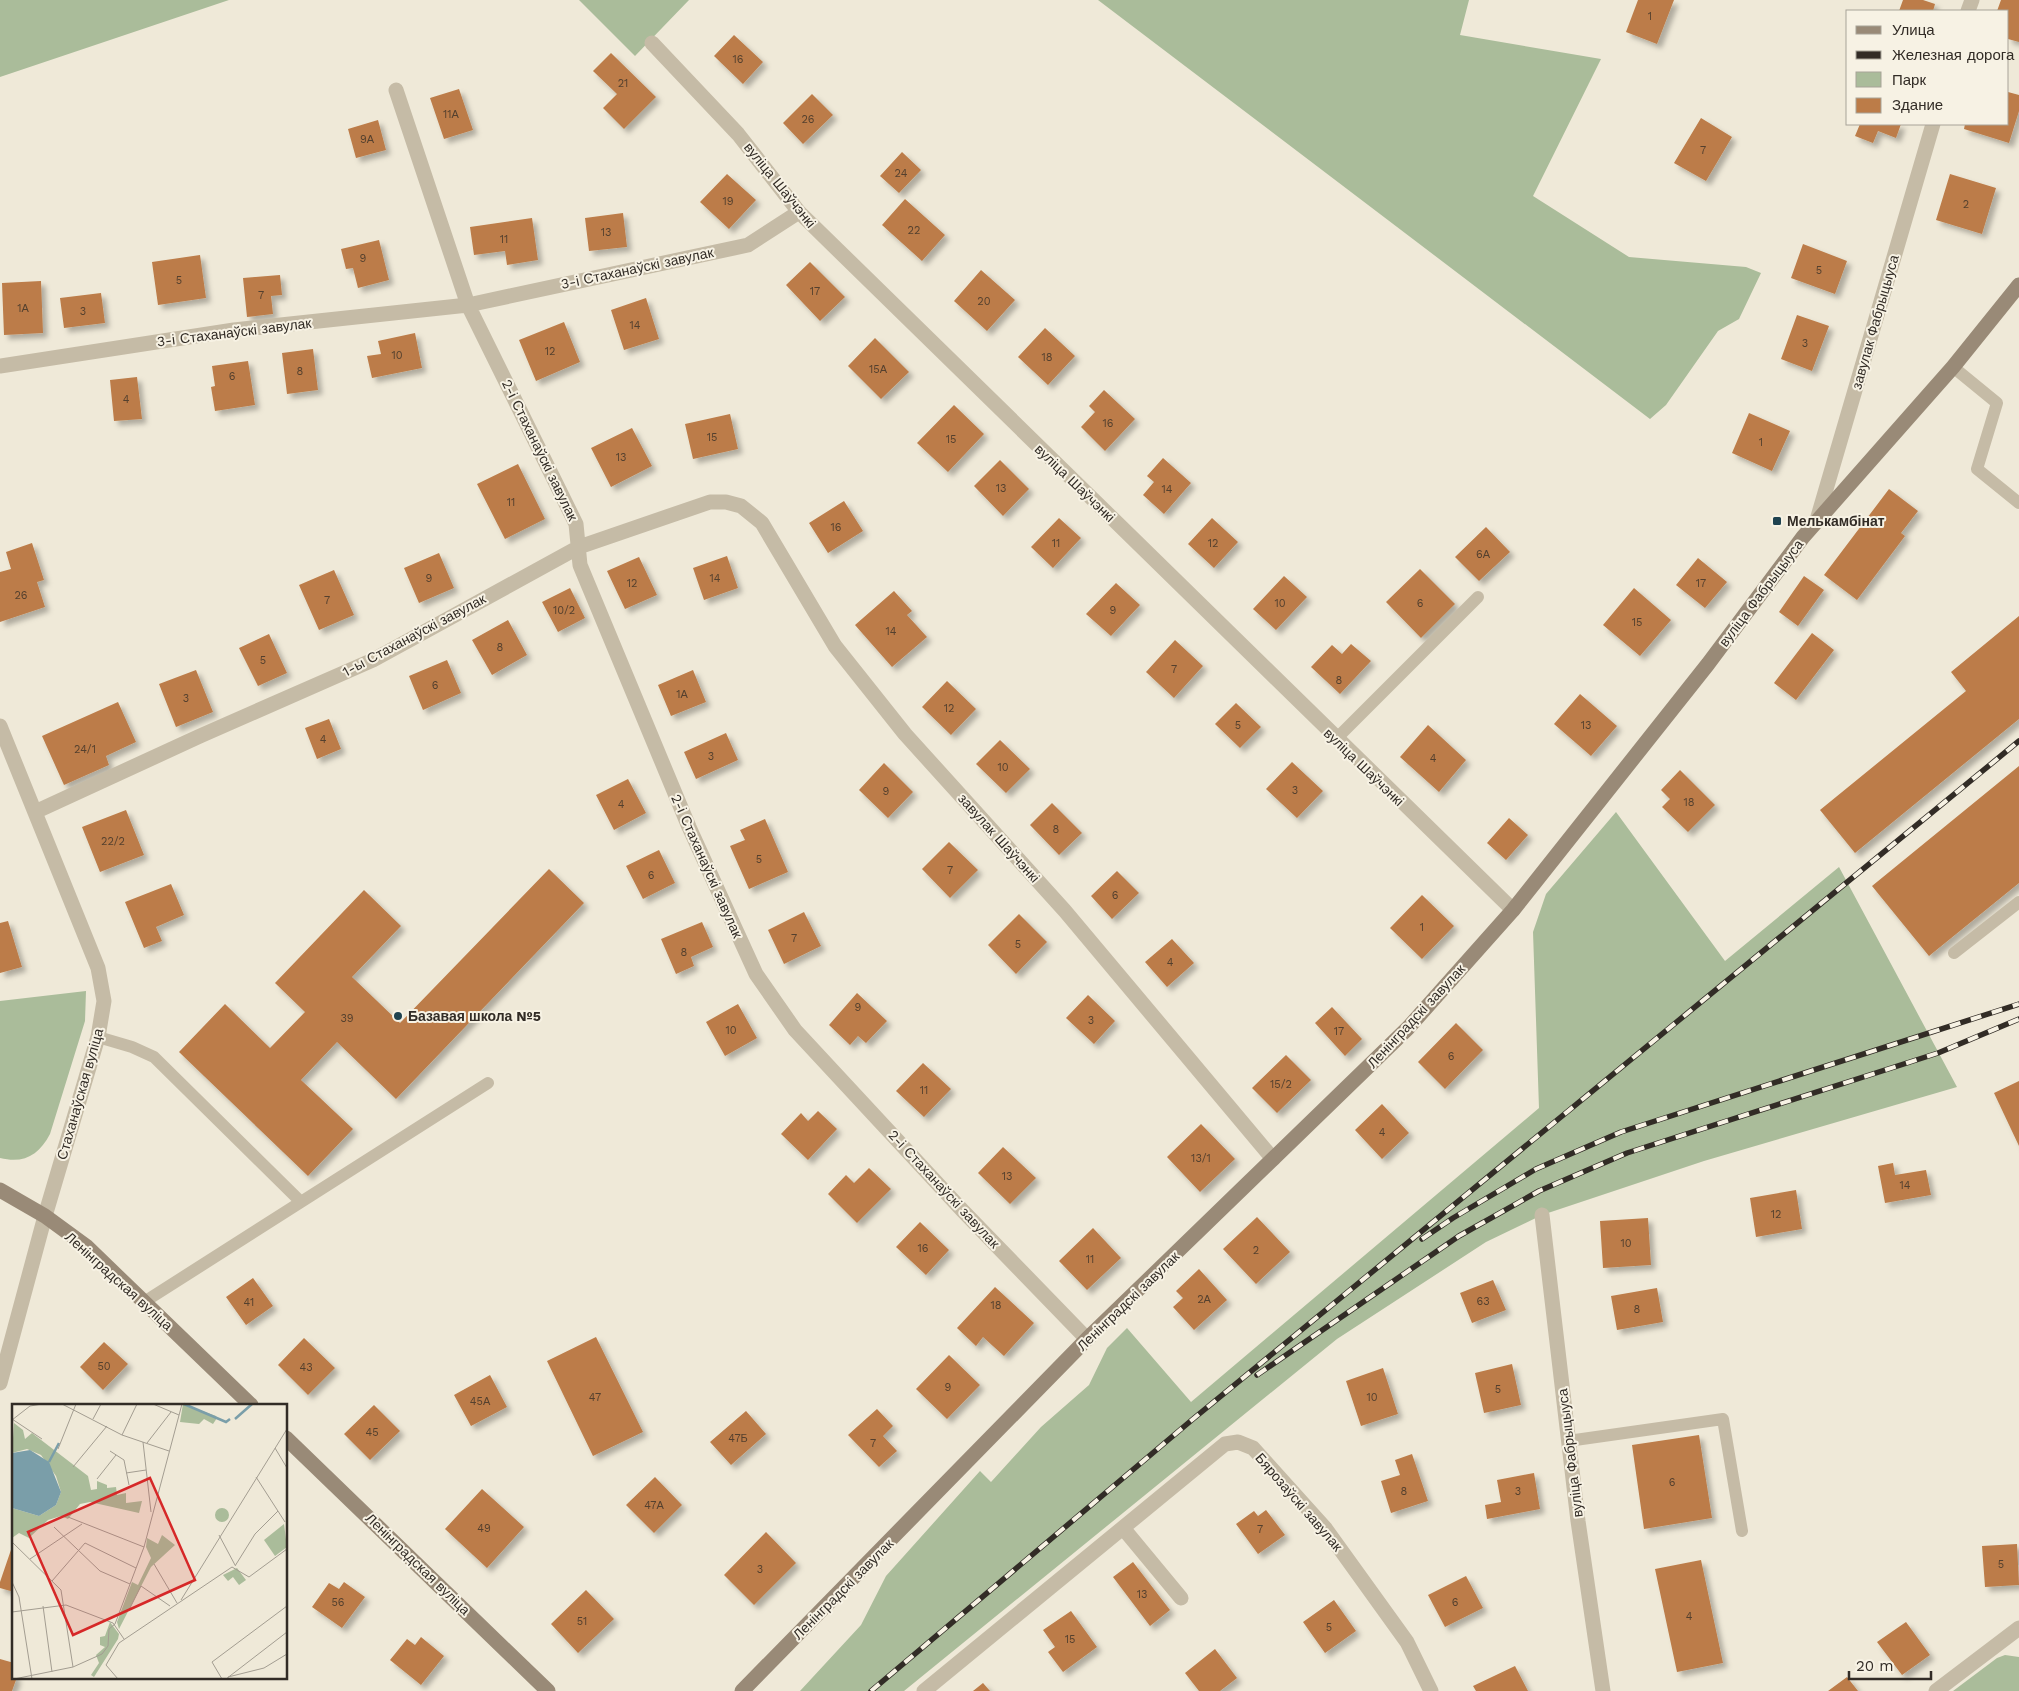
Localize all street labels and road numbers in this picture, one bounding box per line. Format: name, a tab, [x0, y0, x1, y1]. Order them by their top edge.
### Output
street label: вуліца Шаўчэнкі	[741, 139, 819, 231]
street label: 3-і Стаханаўскі завулак	[559, 244, 716, 292]
street label: завулак Фабрыцыуса	[1848, 253, 1902, 391]
street label: 3-і Стаханаўскі завулак	[156, 314, 313, 349]
street label: 2-і Стаханаўскі завулак	[499, 377, 582, 524]
street label: вуліца Шаўчэнкі	[1032, 441, 1118, 525]
street label: вуліца Фабрыцыуса	[1716, 536, 1807, 650]
street label: 1-ы Стаханаўскі завулак	[340, 590, 489, 680]
street label: вуліца Шаўчэнкі	[1321, 725, 1407, 809]
street label: завулак Шаўчэнкі	[955, 790, 1043, 886]
street label: 2-і Стаханаўскі завулак	[668, 792, 746, 941]
street label: Ленінградскі завулак	[1364, 960, 1469, 1071]
street label: Стаханаўская вуліца	[54, 1026, 106, 1161]
street label: 2-і Стаханаўскі завулак	[885, 1127, 1003, 1252]
street label: Ленінградская вуліца	[62, 1229, 176, 1334]
street label: Ленінградскі завулак	[1074, 1248, 1183, 1354]
street label: вуліца Фабрыцыуса	[1554, 1387, 1586, 1518]
street label: Бярозаўскі завулак	[1252, 1450, 1346, 1555]
street label: Ленінградская вуліца	[362, 1510, 474, 1618]
street label: Ленінградскі завулак	[789, 1535, 897, 1643]

